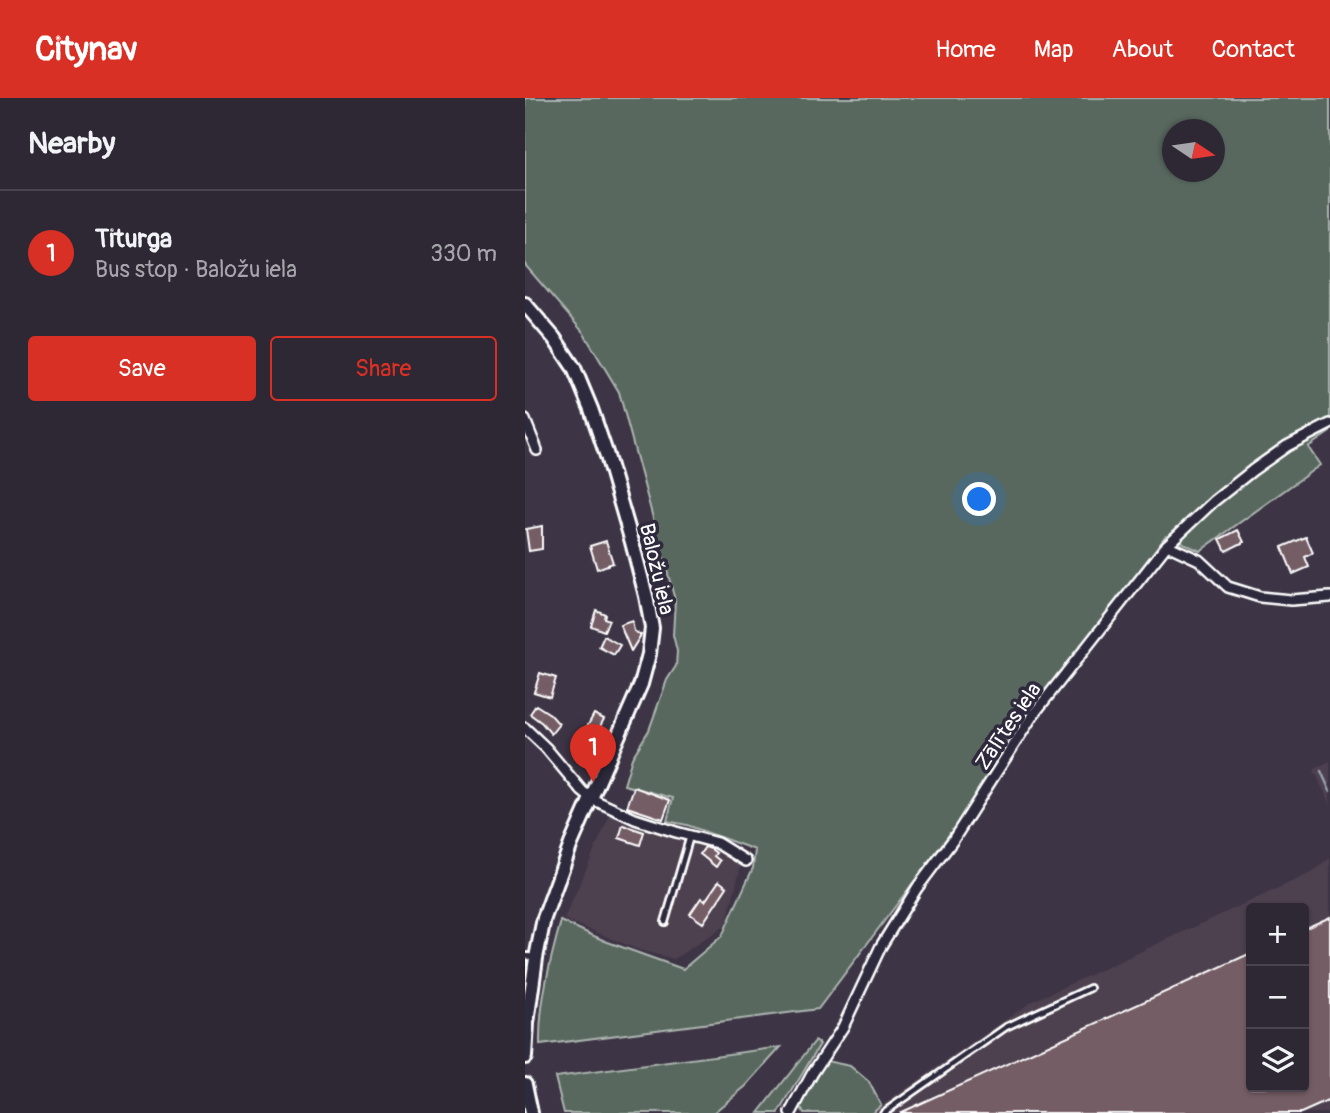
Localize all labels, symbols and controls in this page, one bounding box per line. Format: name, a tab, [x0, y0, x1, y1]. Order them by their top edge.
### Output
text: Citynav	[35, 29, 138, 70]
text: Home	[935, 35, 996, 64]
text: Map	[1034, 35, 1074, 64]
text: About	[1112, 35, 1174, 64]
text: Contact	[1212, 35, 1295, 64]
north arrow	[1162, 119, 1225, 182]
text: Nearby	[28, 125, 115, 162]
text: Titurga	[95, 223, 172, 255]
text: 1	[47, 239, 56, 268]
text: 330 m	[430, 239, 497, 268]
text: Bus stop · Baložu iela	[95, 255, 297, 284]
button: Save	[28, 336, 256, 401]
button: Share	[270, 336, 497, 401]
your location	[962, 482, 996, 516]
street label: Baložu iela	[633, 521, 680, 617]
street label: Zālītes iela	[969, 677, 1048, 775]
pin: 1	[570, 724, 616, 782]
map controls	[1246, 903, 1309, 1092]
button: +	[1246, 903, 1309, 966]
button: −	[1246, 966, 1309, 1029]
button: layers	[1246, 1029, 1309, 1092]

